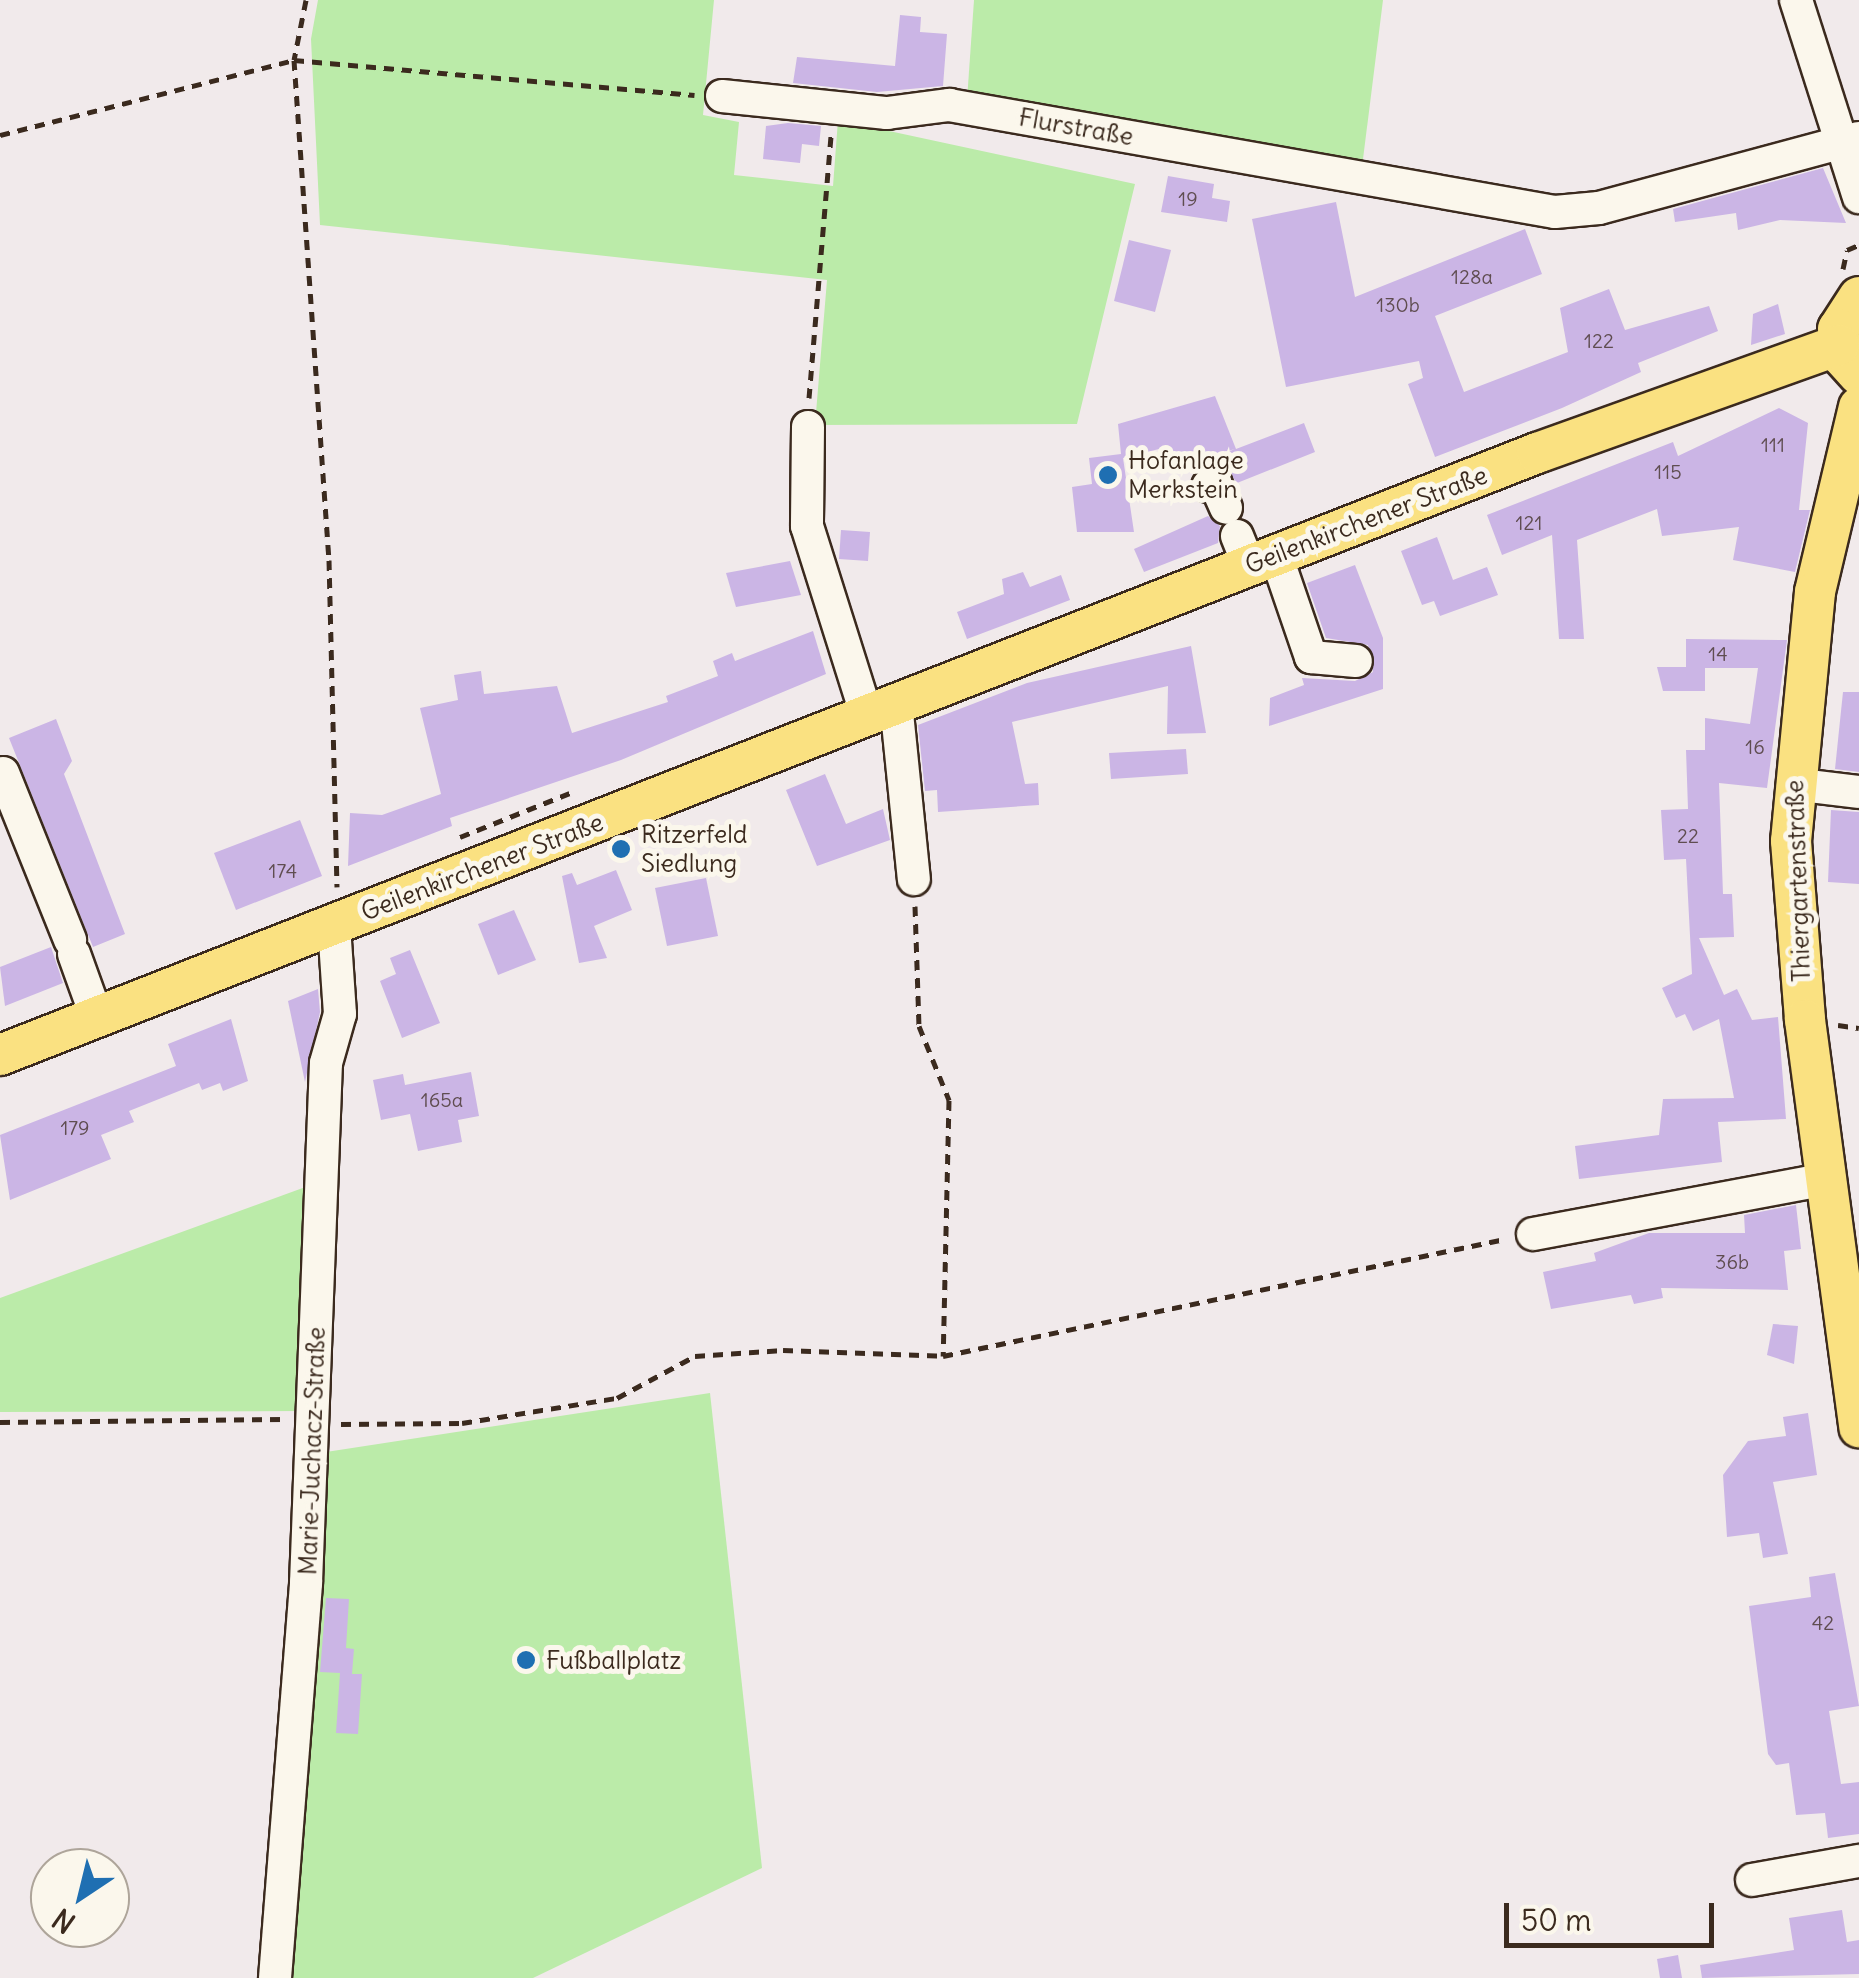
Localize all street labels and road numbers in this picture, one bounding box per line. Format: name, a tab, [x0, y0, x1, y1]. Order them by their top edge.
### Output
street label: Flurstraße	[1016, 102, 1136, 152]
street label: Geilenkirchener Straße	[1241, 460, 1491, 580]
street label: Thiergartenstraße	[1779, 779, 1817, 983]
street label: Geilenkirchener Straße	[357, 807, 607, 927]
street label: Marie-Juchacz-Straße	[293, 1326, 331, 1576]

